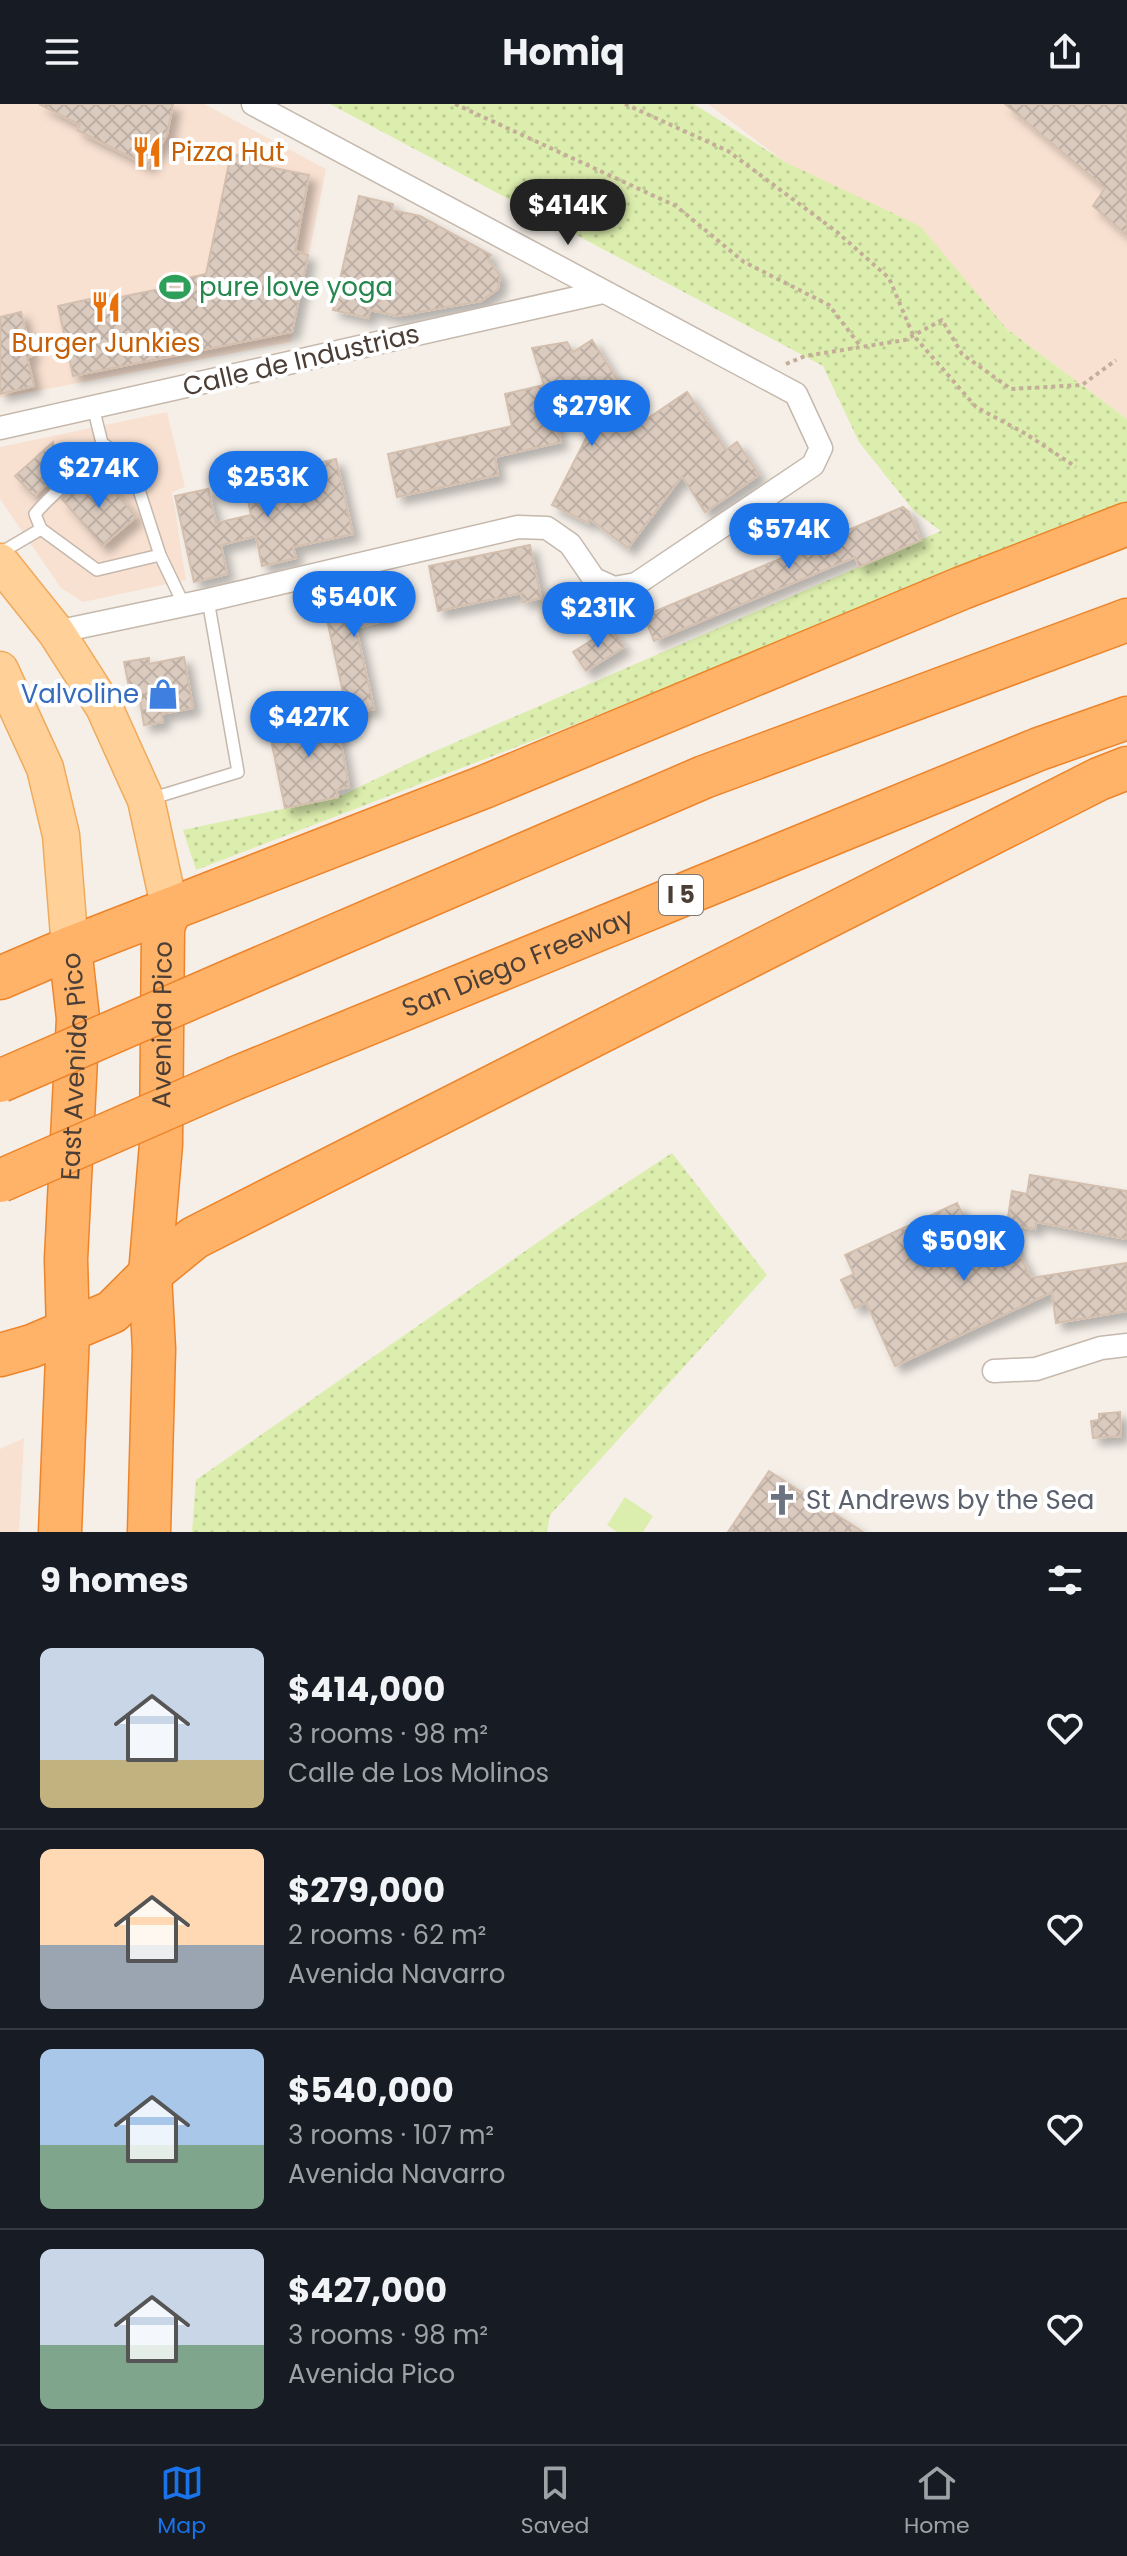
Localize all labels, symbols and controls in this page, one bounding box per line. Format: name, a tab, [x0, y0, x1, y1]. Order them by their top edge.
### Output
text: Homiq	[502, 27, 625, 78]
icon: menu	[40, 30, 84, 74]
icon: share	[1043, 30, 1087, 74]
place label: Pizza Hut	[171, 134, 285, 170]
restaurant icon: Pizza Hut	[130, 135, 164, 169]
pin: $414K	[512, 179, 624, 247]
text: $414K	[528, 187, 608, 223]
place label: pure love yoga	[199, 269, 393, 305]
sports icon: pure love yoga	[158, 270, 192, 304]
restaurant icon: Burger Junkies	[89, 290, 123, 324]
street label: Calle de Industrias	[179, 315, 423, 405]
place label: Burger Junkies	[11, 325, 201, 361]
pin: $279K	[536, 380, 648, 448]
text: $279K	[552, 388, 632, 424]
pin: $274K	[43, 442, 155, 510]
text: $274K	[58, 450, 140, 486]
pin: $253K	[212, 451, 324, 519]
text: $253K	[227, 459, 309, 495]
pin: $574K	[733, 503, 845, 571]
text: $574K	[747, 511, 831, 547]
pin: $540K	[298, 571, 410, 639]
text: $540K	[311, 579, 397, 615]
pin: $231K	[542, 582, 654, 650]
text: $231K	[560, 590, 636, 626]
place label: Valvoline	[21, 676, 139, 712]
shop icon: Valvoline	[146, 677, 180, 711]
pin: $427K	[253, 691, 365, 759]
text: $427K	[268, 699, 350, 735]
road number: I 5	[659, 875, 703, 915]
street label: San Diego Freeway	[396, 899, 639, 1026]
street label: Avenida Pico	[143, 941, 181, 1108]
street label: East Avenida Pico	[52, 951, 96, 1181]
pin: $509K	[908, 1215, 1020, 1283]
text: $509K	[921, 1223, 1007, 1259]
place label: St Andrews by the Sea	[806, 1482, 1094, 1518]
church icon: St Andrews by the Sea	[765, 1483, 799, 1517]
text: 9 homes	[40, 1556, 189, 1604]
icon: filters	[1043, 1558, 1087, 1602]
text: $414,000	[288, 1665, 445, 1713]
icon: home	[104, 1680, 200, 1776]
icon: heart	[1043, 1706, 1087, 1750]
text: 3 rooms · 98 m²	[288, 1716, 488, 1752]
text: Calle de Los Molinos	[288, 1755, 549, 1791]
text: $279,000	[288, 1866, 445, 1914]
icon: home	[104, 1881, 200, 1977]
icon: heart	[1043, 1907, 1087, 1951]
text: 2 rooms · 62 m²	[288, 1917, 486, 1953]
text: Avenida Navarro	[288, 1956, 505, 1992]
text: $540,000	[288, 2066, 454, 2114]
icon: home	[104, 2081, 200, 2177]
icon: heart	[1043, 2107, 1087, 2151]
text: 3 rooms · 107 m²	[288, 2117, 494, 2153]
text: Avenida Navarro	[288, 2156, 505, 2192]
text: $427,000	[288, 2266, 447, 2314]
icon: home	[104, 2281, 200, 2377]
icon: heart	[1043, 2307, 1087, 2351]
text: 3 rooms · 98 m²	[288, 2317, 488, 2353]
text: Avenida Pico	[288, 2356, 455, 2392]
tab: Map	[157, 2461, 206, 2542]
tab: Saved	[521, 2461, 589, 2542]
tab: Home	[904, 2461, 970, 2542]

